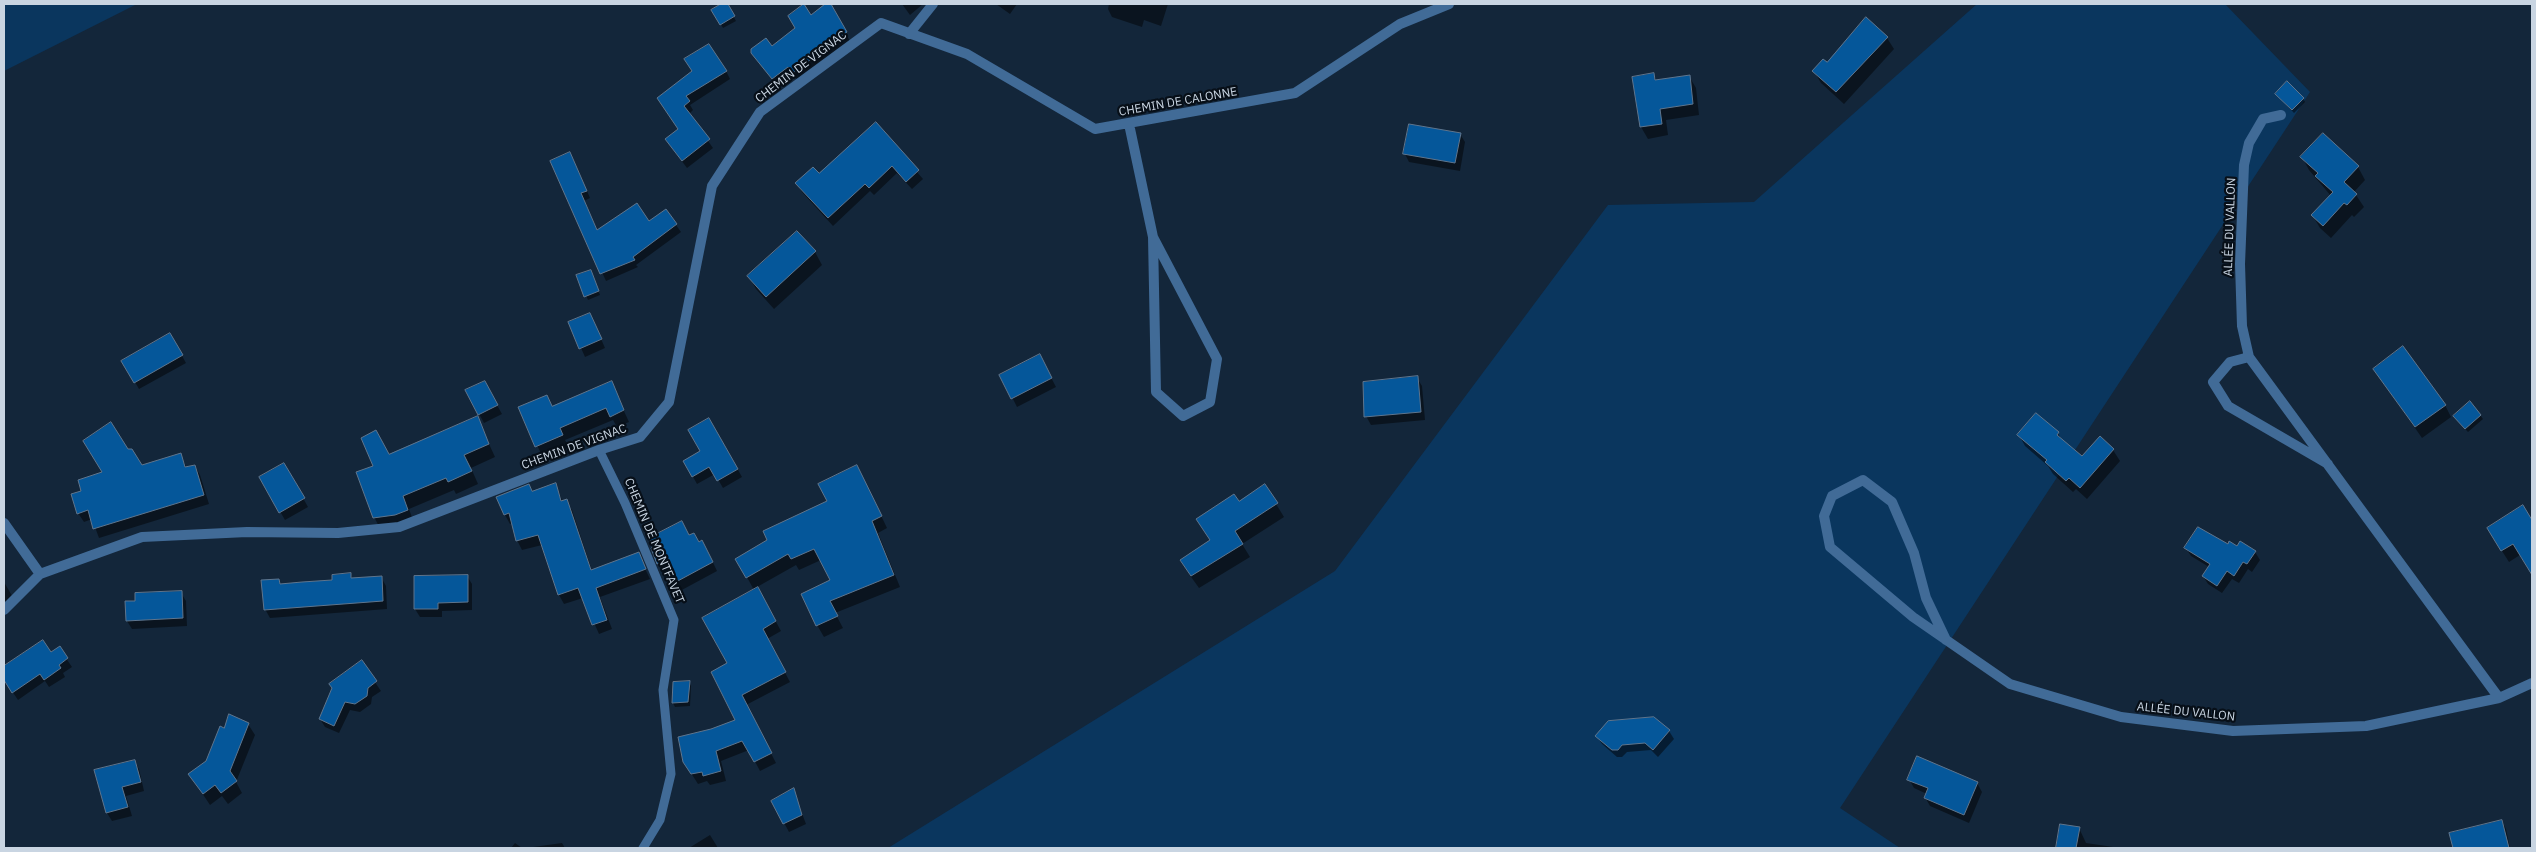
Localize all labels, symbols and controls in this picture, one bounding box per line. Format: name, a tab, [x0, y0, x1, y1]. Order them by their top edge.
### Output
street label: CHEMIN DE VIGNAC	[753, 28, 849, 106]
street label: CHEMIN DE CALONNE	[1118, 84, 1238, 120]
street label: ALLÉE DU VALLON	[2221, 177, 2239, 277]
street label: CHEMIN DE VIGNAC	[520, 421, 628, 473]
street label: CHEMIN DE MONTFAVET	[621, 476, 687, 606]
street label: ALLÉE DU VALLON	[2136, 700, 2236, 724]

